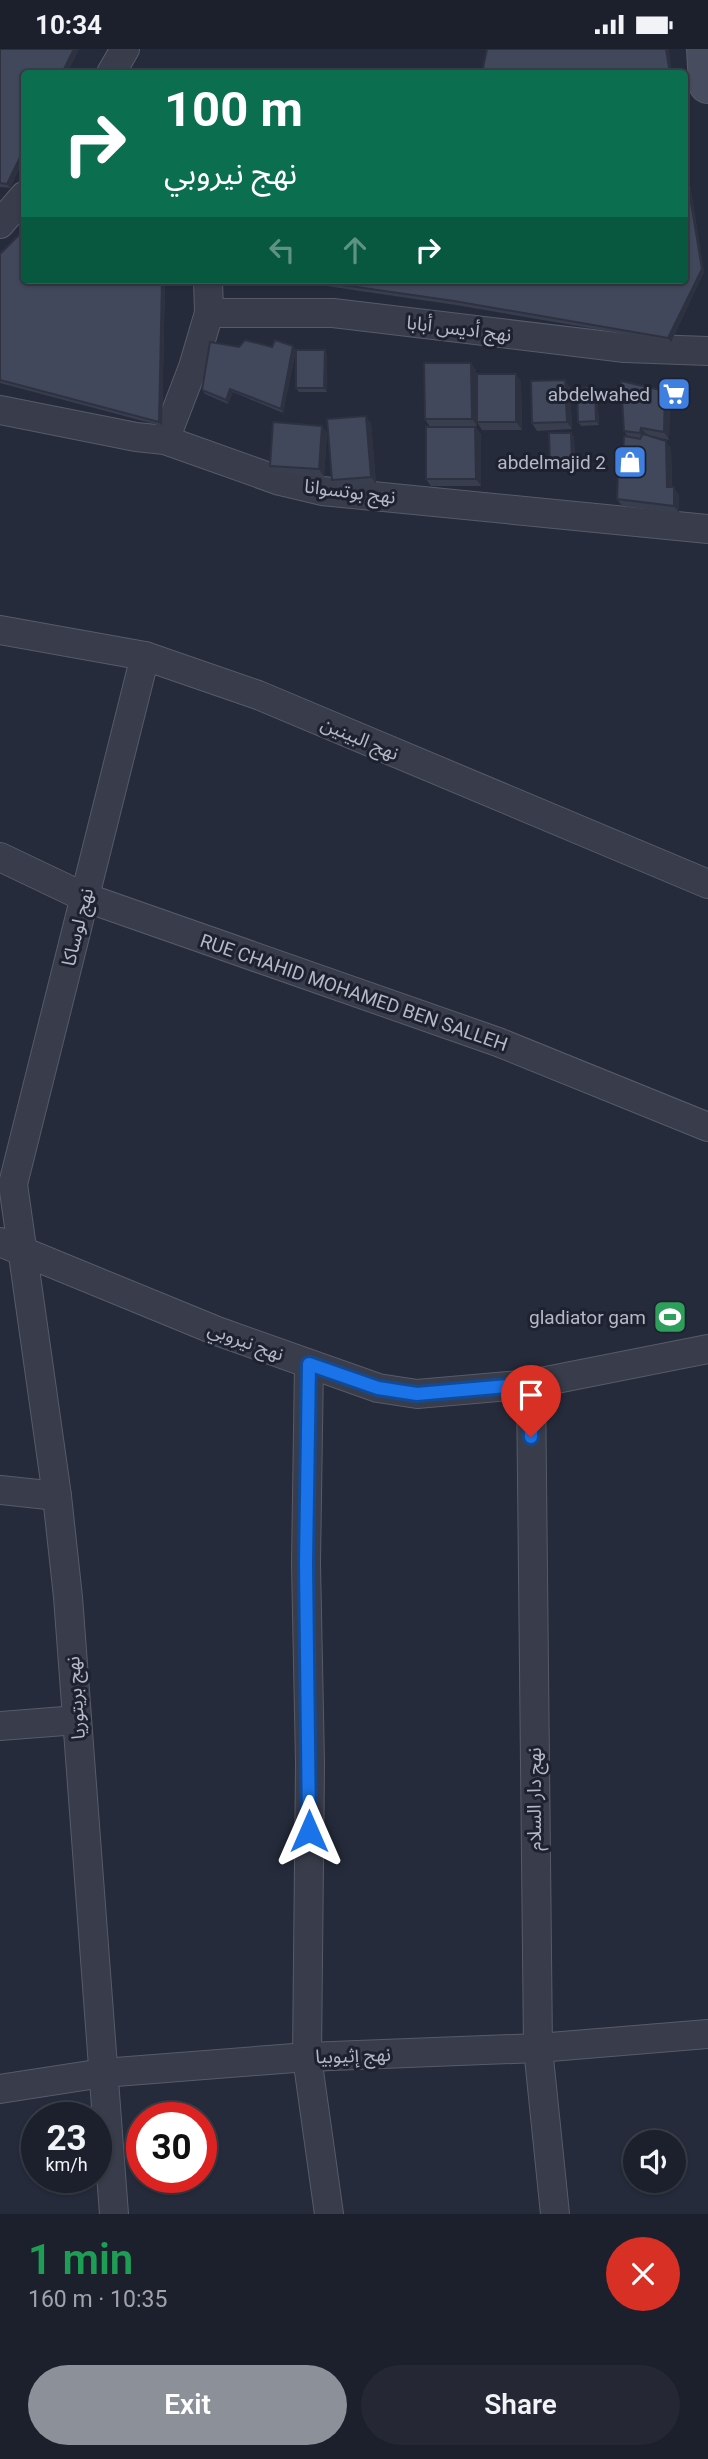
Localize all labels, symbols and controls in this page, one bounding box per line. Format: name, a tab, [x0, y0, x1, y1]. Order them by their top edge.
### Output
text: 10:34	[35, 10, 102, 40]
text: 100 m	[164, 81, 303, 138]
icon: right	[49, 98, 140, 189]
text: نهج نيروبي	[164, 154, 297, 192]
icon: left	[263, 231, 301, 269]
icon: ahead	[336, 231, 374, 269]
icon: right	[409, 231, 447, 269]
street label: نهج أديس أبابا	[405, 311, 513, 349]
supermarket icon: abdelwahed	[655, 375, 693, 413]
place label: abdelwahed	[548, 383, 650, 406]
shop icon: abdelmajid 2	[611, 443, 649, 481]
place label: abdelmajid 2	[497, 451, 606, 474]
street label: نهج بوتسوانا	[303, 474, 397, 511]
street label: نهج البينين	[316, 712, 402, 768]
street label: نهج لوساكا	[57, 886, 101, 969]
street label: RUE CHAHID MOHAMED BEN SALLEH	[197, 929, 511, 1056]
sports icon: gladiator gam	[651, 1298, 689, 1336]
place label: gladiator gam	[529, 1306, 646, 1329]
street label: نهج نيروبي	[204, 1317, 287, 1369]
pin	[501, 1365, 561, 1437]
icon: arrive	[512, 1376, 550, 1414]
street label: نهج بريتوريا	[61, 1655, 93, 1740]
street label: نهج دار السلام	[523, 1747, 549, 1851]
position arrow	[272, 1794, 346, 1868]
street label: نهج إثيوبيا	[315, 2043, 391, 2071]
speed limit sign: 30	[126, 2102, 217, 2193]
text: 23	[46, 2118, 87, 2159]
map controls	[623, 2130, 686, 2193]
button: sound	[623, 2130, 686, 2193]
text: km/h	[45, 2154, 88, 2175]
text: 1 min	[28, 2235, 133, 2284]
button: close	[606, 2237, 680, 2311]
text: 160 m · 10:35	[28, 2286, 167, 2313]
button: Exit	[28, 2365, 347, 2445]
button: Share	[361, 2365, 680, 2445]

